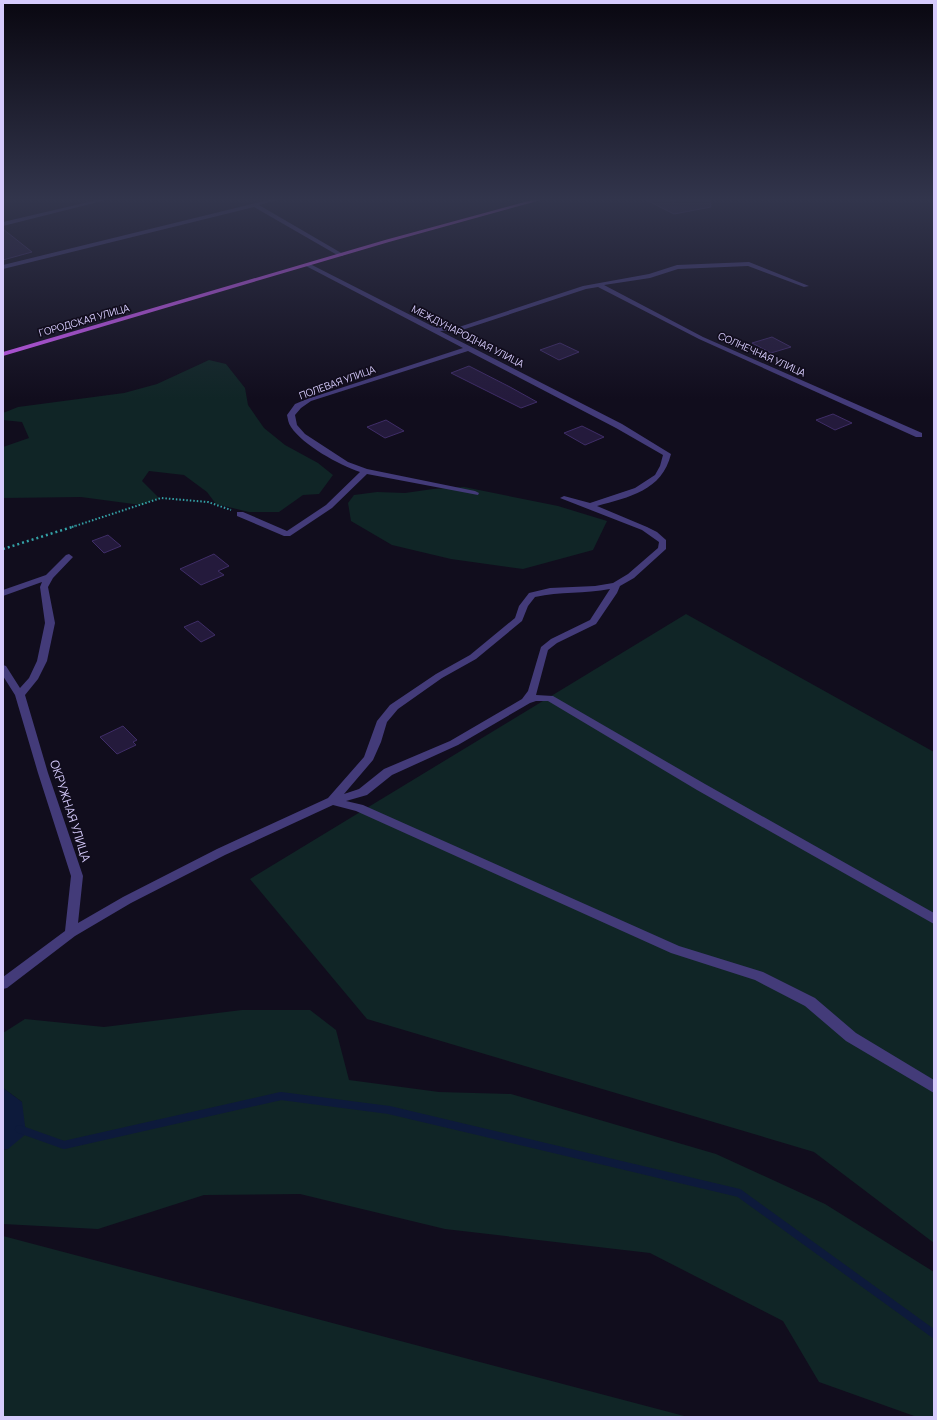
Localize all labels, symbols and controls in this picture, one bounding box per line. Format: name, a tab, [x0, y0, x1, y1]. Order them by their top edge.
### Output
street label: ГОРОДСКАЯ УЛИЦА	[37, 300, 132, 340]
street label: МЕЖДУНАРОДНАЯ УЛИЦА	[409, 301, 527, 371]
street label: СОЛНЕЧНАЯ УЛИЦА	[716, 328, 809, 380]
street label: ПОЛЕВАЯ УЛИЦА	[297, 361, 378, 402]
street label: ОКРУЖНАЯ УЛИЦА	[46, 758, 95, 864]

